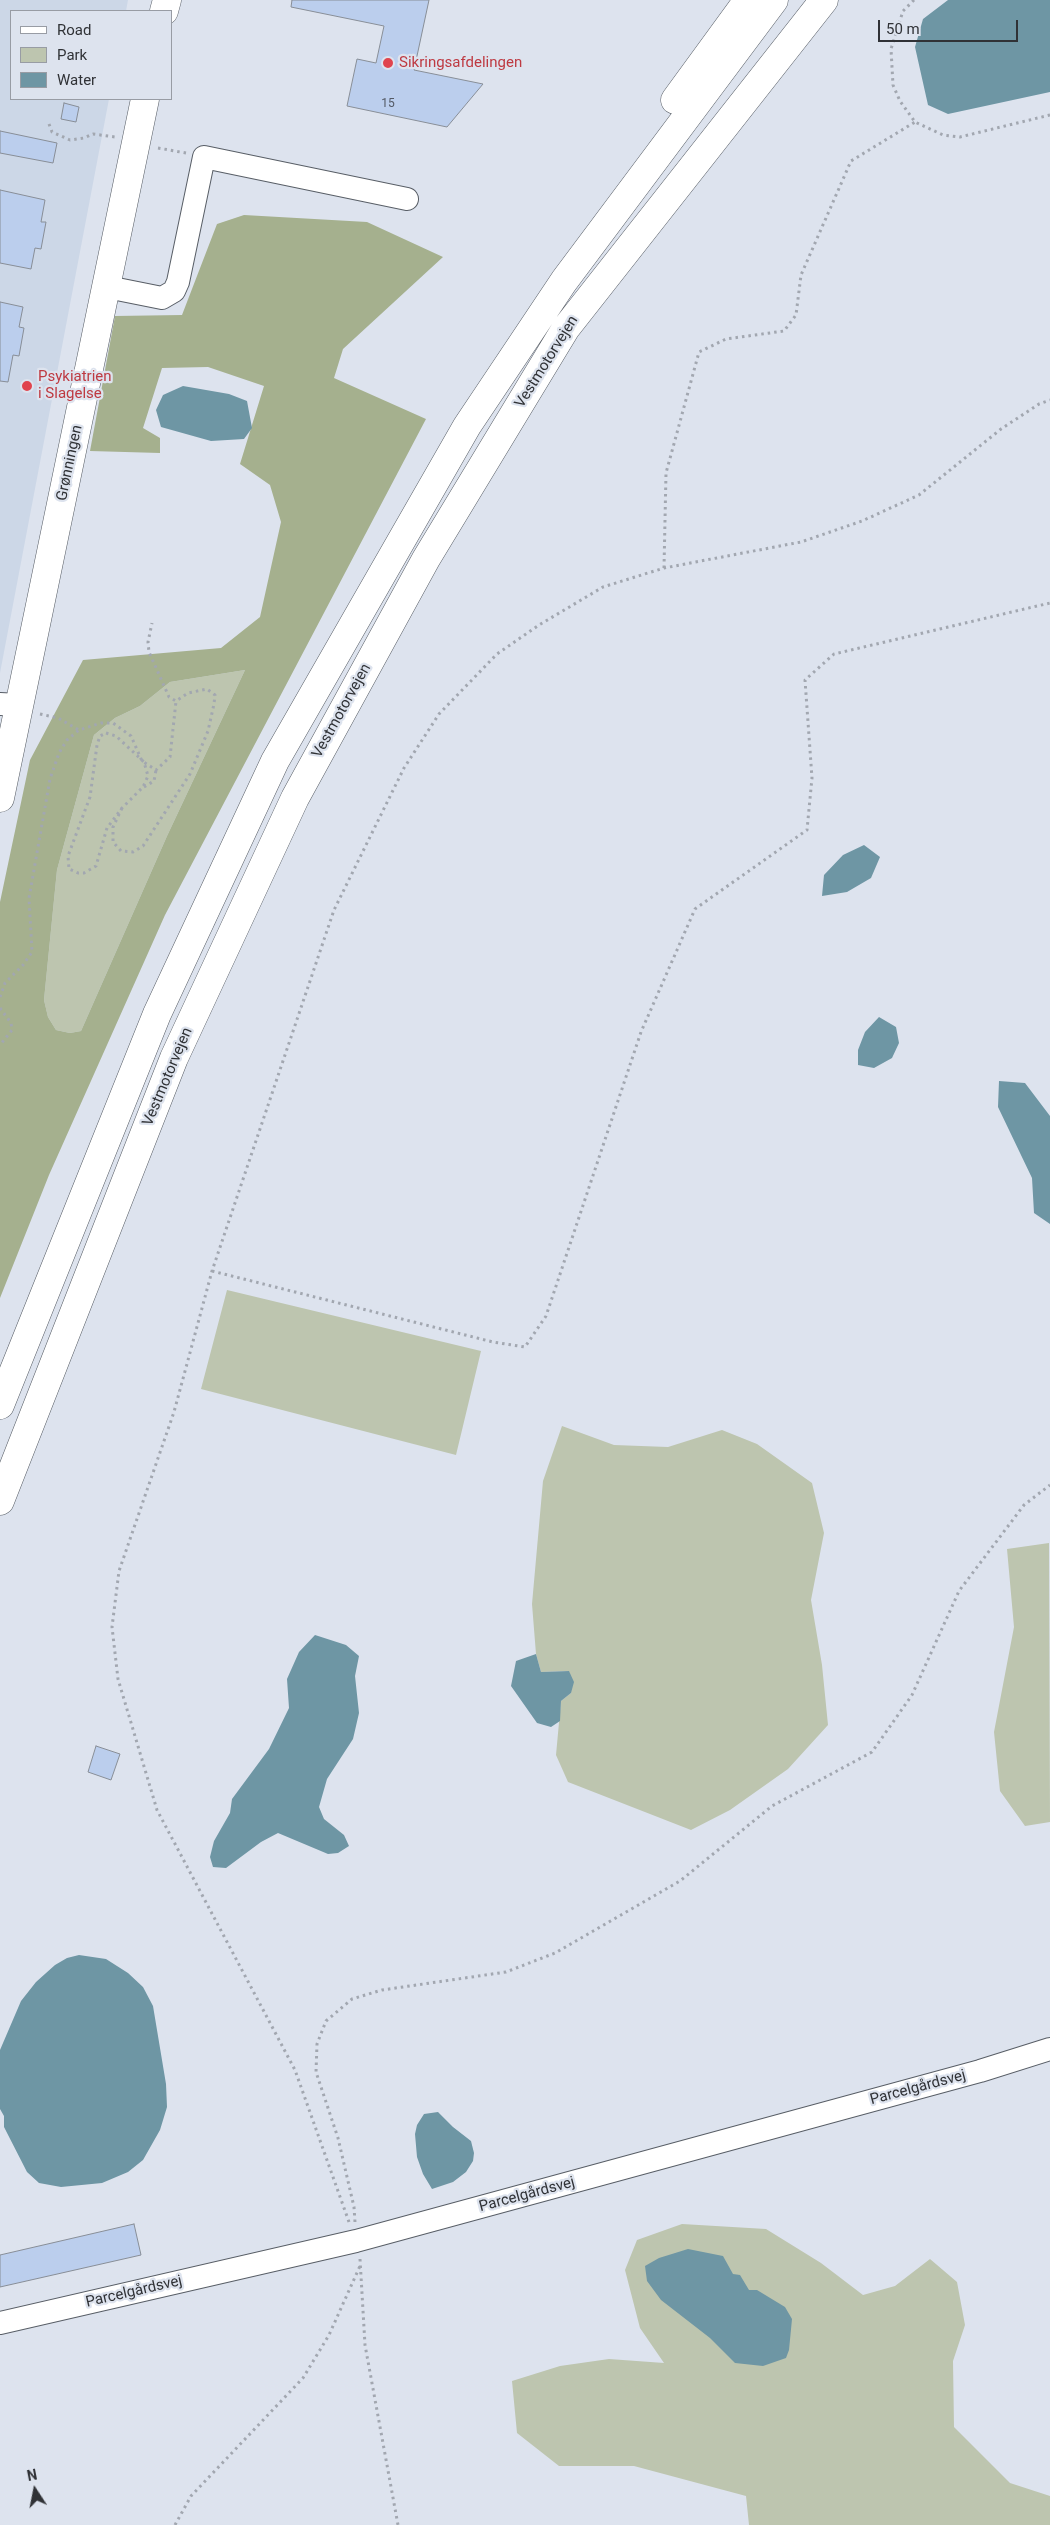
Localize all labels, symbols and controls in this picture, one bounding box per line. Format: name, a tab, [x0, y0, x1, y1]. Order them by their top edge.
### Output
legend	[10, 10, 172, 100]
scale bar	[880, 10, 1020, 42]
text: 50 m	[886, 20, 920, 38]
text: Road	[57, 21, 91, 39]
text: Park	[57, 46, 87, 64]
place label: Sikringsafdelingen	[399, 54, 522, 72]
marker: Sikringsafdelingen	[381, 56, 395, 70]
text: Water	[57, 71, 96, 89]
house number: 15	[381, 97, 395, 111]
street label: Vestmotorvejen	[512, 313, 582, 411]
place label: Psykiatrien i Slagelse	[38, 368, 112, 403]
marker: Psykiatrien i Slagelse	[20, 379, 34, 393]
street label: Grønningen	[53, 423, 87, 503]
street label: Vestmotorvejen	[309, 661, 375, 761]
street label: Vestmotorvejen	[139, 1025, 197, 1129]
street label: Parcelgårdsvej	[868, 2067, 968, 2109]
street label: Parcelgårdsvej	[477, 2174, 577, 2216]
street label: Parcelgårdsvej	[84, 2272, 184, 2312]
north arrow	[10, 2465, 60, 2515]
text: N	[26, 2466, 39, 2484]

